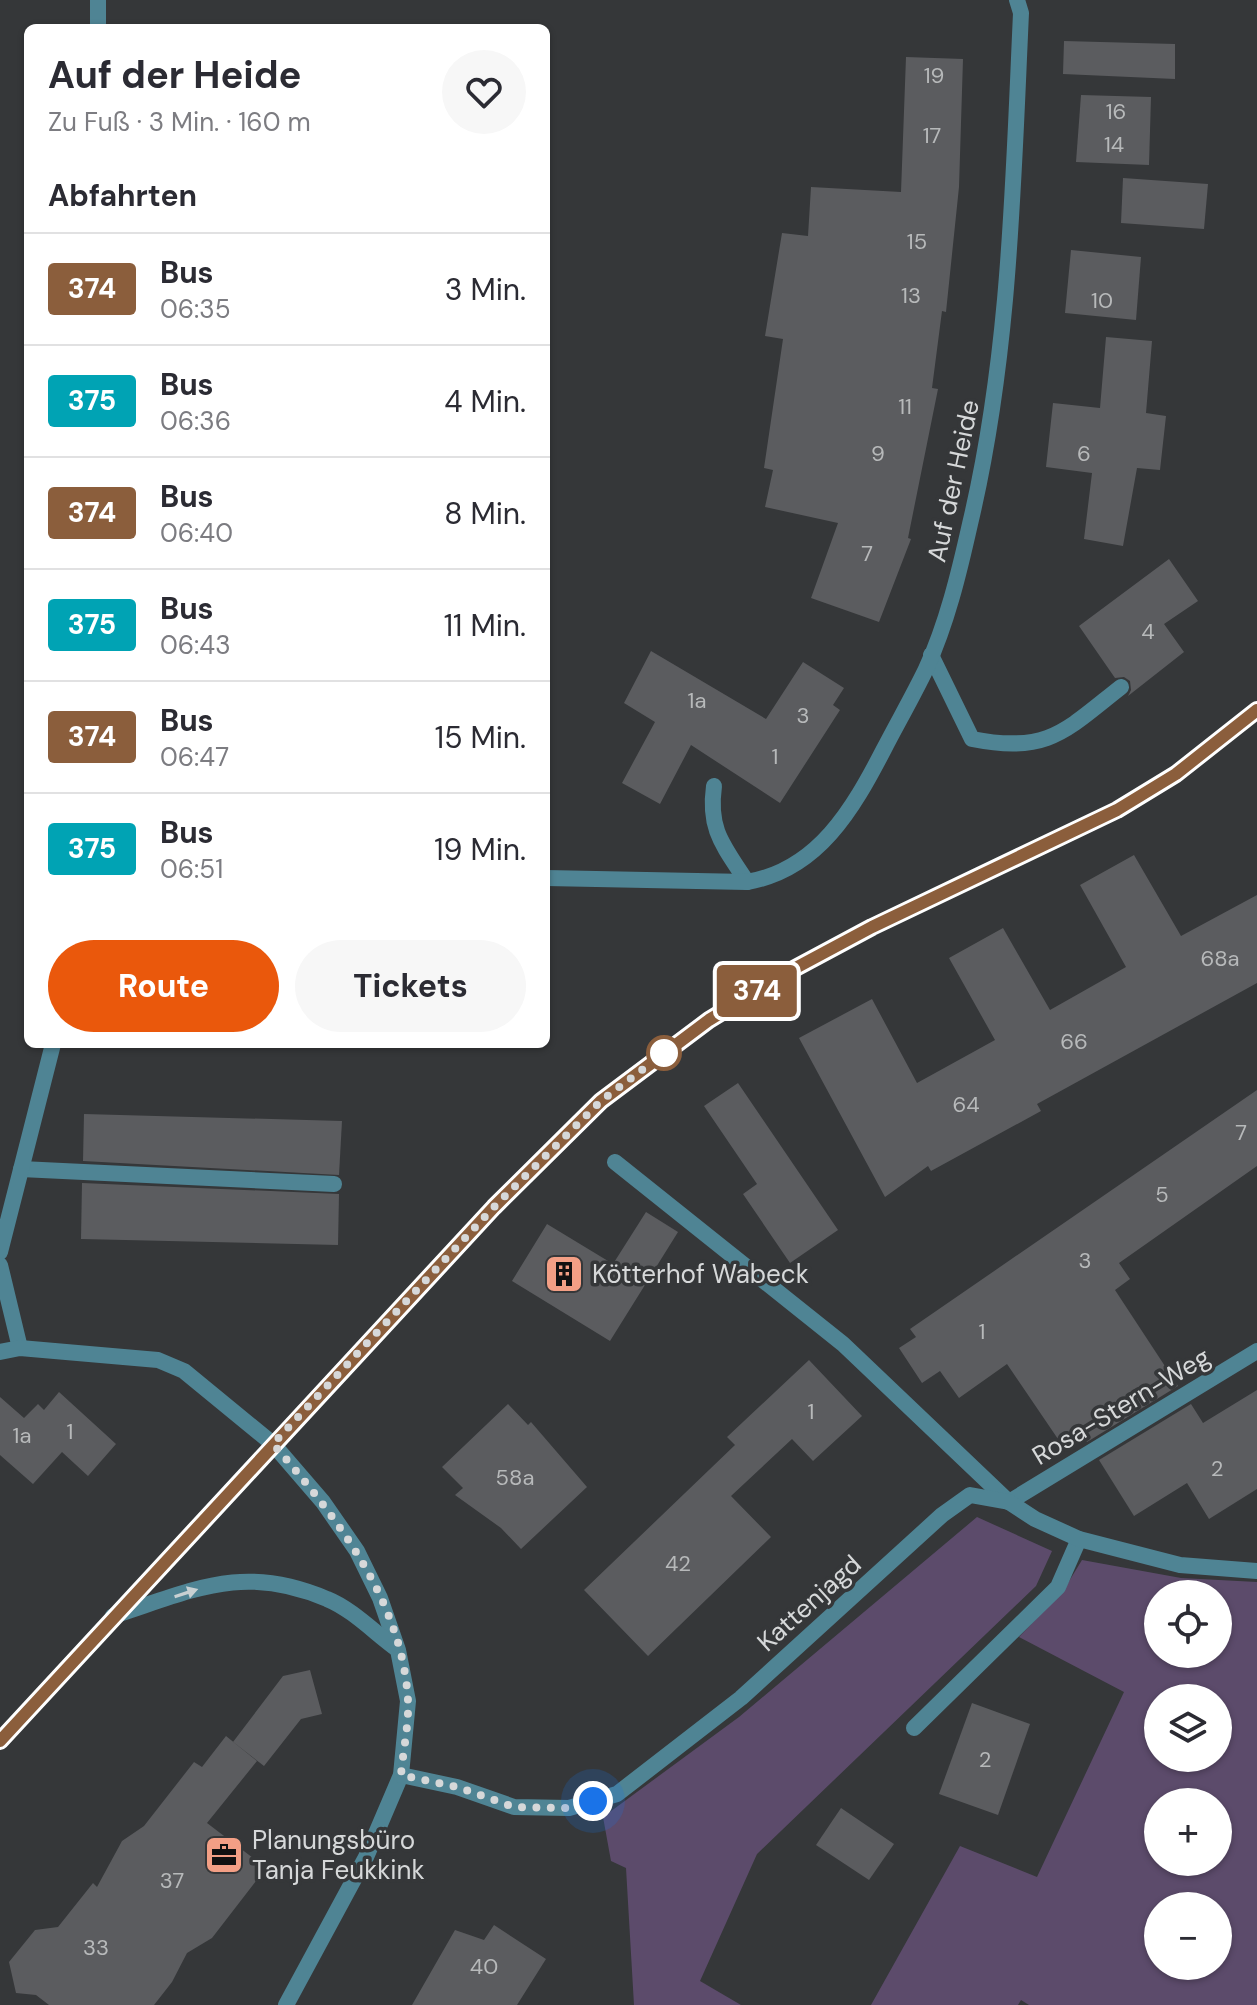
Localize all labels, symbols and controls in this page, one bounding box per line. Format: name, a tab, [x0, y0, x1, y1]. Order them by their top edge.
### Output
text: Auf der Heide	[48, 50, 301, 100]
button: heart	[442, 50, 526, 134]
house number: 19	[924, 61, 944, 90]
house number: 16	[1106, 97, 1126, 126]
text: Zu Fuß · 3 Min. · 160 m	[48, 105, 311, 139]
house number: 17	[923, 121, 941, 150]
house number: 14	[1104, 130, 1124, 159]
text: Abfahrten	[48, 176, 197, 215]
house number: 15	[907, 227, 927, 256]
text: Bus	[160, 253, 214, 292]
text: 374	[68, 270, 116, 307]
text: 3 Min.	[445, 270, 526, 309]
house number: 13	[901, 281, 921, 310]
house number: 10	[1091, 286, 1113, 315]
text: 06:35	[160, 292, 231, 326]
text: Bus	[160, 365, 214, 404]
text: 375	[68, 382, 116, 419]
text: 4 Min.	[444, 382, 526, 421]
house number: 11	[898, 392, 912, 421]
street label: Auf der Heide	[919, 397, 987, 565]
text: 06:36	[160, 404, 231, 438]
house number: 9	[871, 439, 885, 468]
house number: 6	[1077, 439, 1091, 468]
text: Bus	[160, 477, 214, 516]
text: 374	[68, 494, 116, 531]
text: 8 Min.	[444, 494, 526, 533]
text: 06:40	[160, 516, 233, 550]
house number: 7	[861, 539, 873, 568]
text: Bus	[160, 589, 214, 628]
text: 375	[68, 606, 116, 643]
text: 11 Min.	[444, 606, 526, 645]
house number: 4	[1141, 617, 1155, 646]
text: 06:43	[160, 628, 231, 662]
house number: 1a	[688, 686, 706, 715]
text: Bus	[160, 701, 214, 740]
house number: 3	[796, 701, 810, 730]
text: 374	[68, 718, 116, 755]
text: 15 Min.	[435, 718, 526, 757]
text: 06:47	[160, 740, 229, 774]
house number: 1	[772, 742, 778, 771]
text: Bus	[160, 813, 214, 852]
text: 375	[68, 830, 116, 867]
text: 19 Min.	[434, 830, 526, 869]
text: 06:51	[160, 852, 223, 886]
button: Route	[48, 940, 279, 1032]
button: Tickets	[295, 940, 526, 1032]
house number: 68a	[1200, 944, 1240, 973]
line badge: 374	[711, 965, 803, 1017]
text: 374	[733, 972, 781, 1009]
house number: 66	[1060, 1027, 1088, 1056]
unlabelled marker	[647, 1036, 681, 1070]
house number: 64	[952, 1090, 980, 1119]
house number: 7	[1235, 1118, 1247, 1147]
house number: 5	[1155, 1180, 1169, 1209]
house number: 3	[1078, 1246, 1092, 1275]
building icon: Kötterhof Wabeck	[543, 1253, 585, 1295]
place label: Kötterhof Wabeck	[592, 1257, 809, 1291]
house number: 1	[979, 1317, 985, 1346]
street label: Rosa-Stern-Weg	[1026, 1339, 1216, 1473]
house number: 1	[808, 1397, 814, 1426]
house number: 1	[67, 1417, 73, 1446]
house number: 1a	[13, 1421, 31, 1450]
house number: 2	[1211, 1454, 1223, 1483]
house number: 58a	[496, 1463, 534, 1492]
street label: Kattenjagd	[750, 1547, 868, 1659]
house number: 42	[665, 1549, 691, 1578]
map controls	[1144, 1580, 1232, 1980]
button: locate	[1144, 1580, 1232, 1668]
one-way arrow	[174, 1586, 198, 1598]
button: layers	[1144, 1684, 1232, 1772]
house number: 2	[979, 1745, 991, 1774]
your location	[573, 1781, 613, 1821]
button: +	[1144, 1788, 1232, 1876]
place label: Planungsbüro Tanja Feukkink	[252, 1823, 425, 1887]
office icon: Planungsbüro Tanja Feukkink	[203, 1834, 245, 1876]
house number: 37	[160, 1866, 184, 1895]
button: −	[1144, 1892, 1232, 1980]
house number: 33	[83, 1933, 109, 1962]
house number: 40	[470, 1952, 498, 1981]

